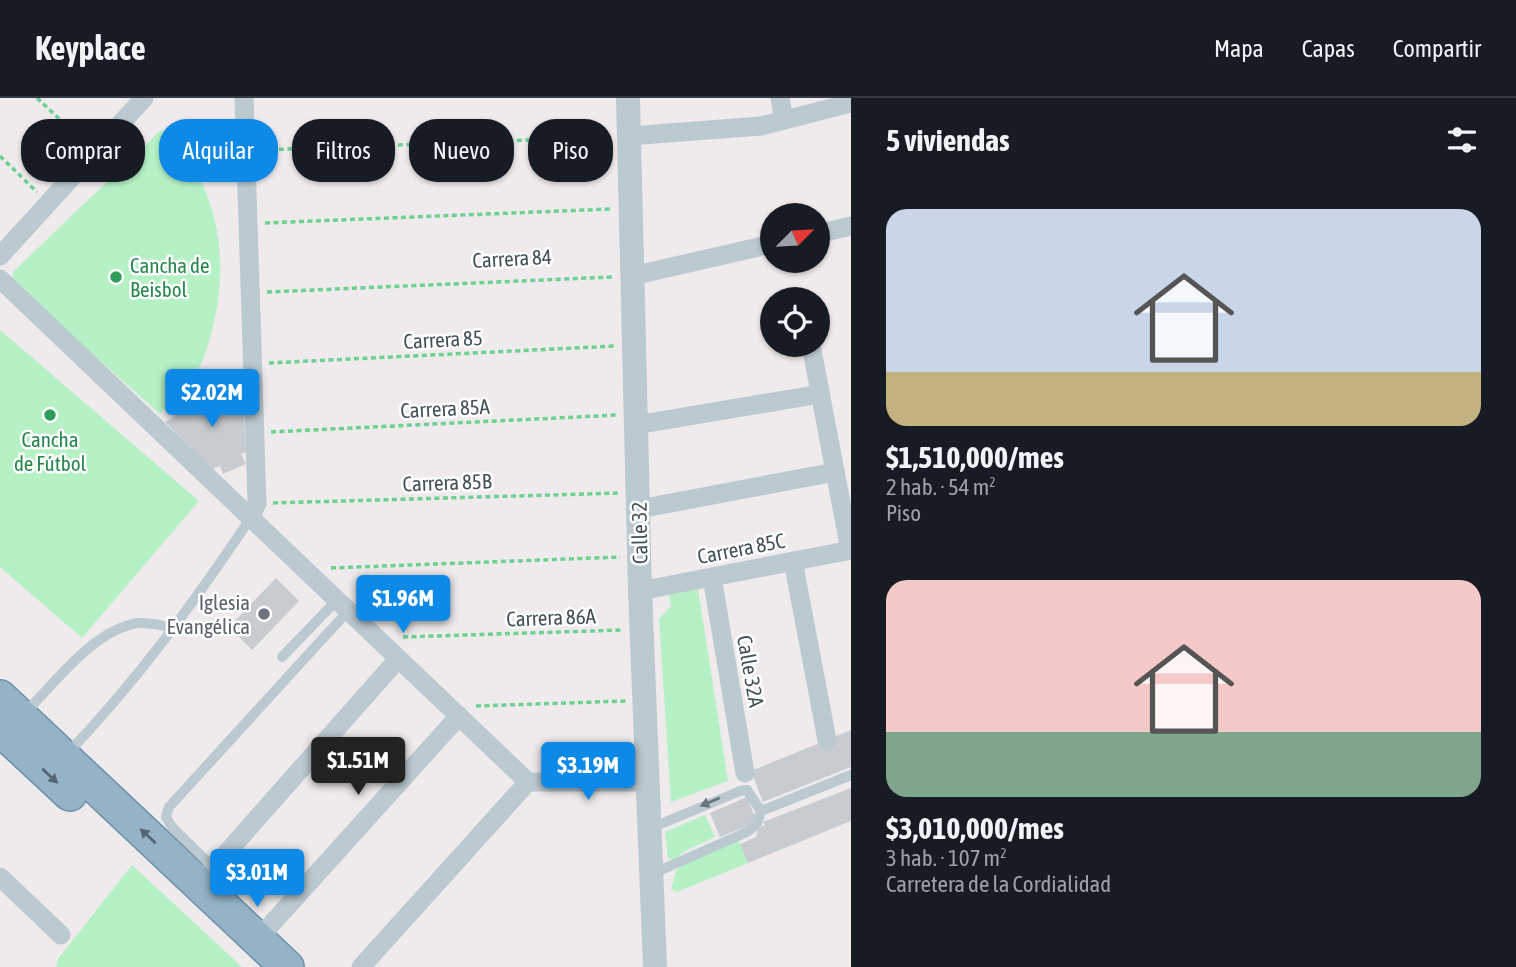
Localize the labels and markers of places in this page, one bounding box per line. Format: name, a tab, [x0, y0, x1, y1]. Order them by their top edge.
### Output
place label: Cancha de Beisbol	[130, 253, 210, 301]
marker: Cancha de Beisbol	[108, 269, 124, 285]
pin: $2.02M	[155, 370, 269, 429]
marker: Cancha de Fútbol	[42, 407, 58, 423]
place label: Cancha de Fútbol	[14, 427, 87, 475]
pin: $1.96M	[346, 575, 460, 635]
place label: Iglesia Evangélica	[167, 590, 250, 638]
marker: Iglesia Evangélica	[256, 606, 272, 622]
pin: $1.51M	[301, 738, 415, 797]
pin: $3.19M	[531, 742, 645, 802]
pin: $3.01M	[200, 850, 314, 909]

